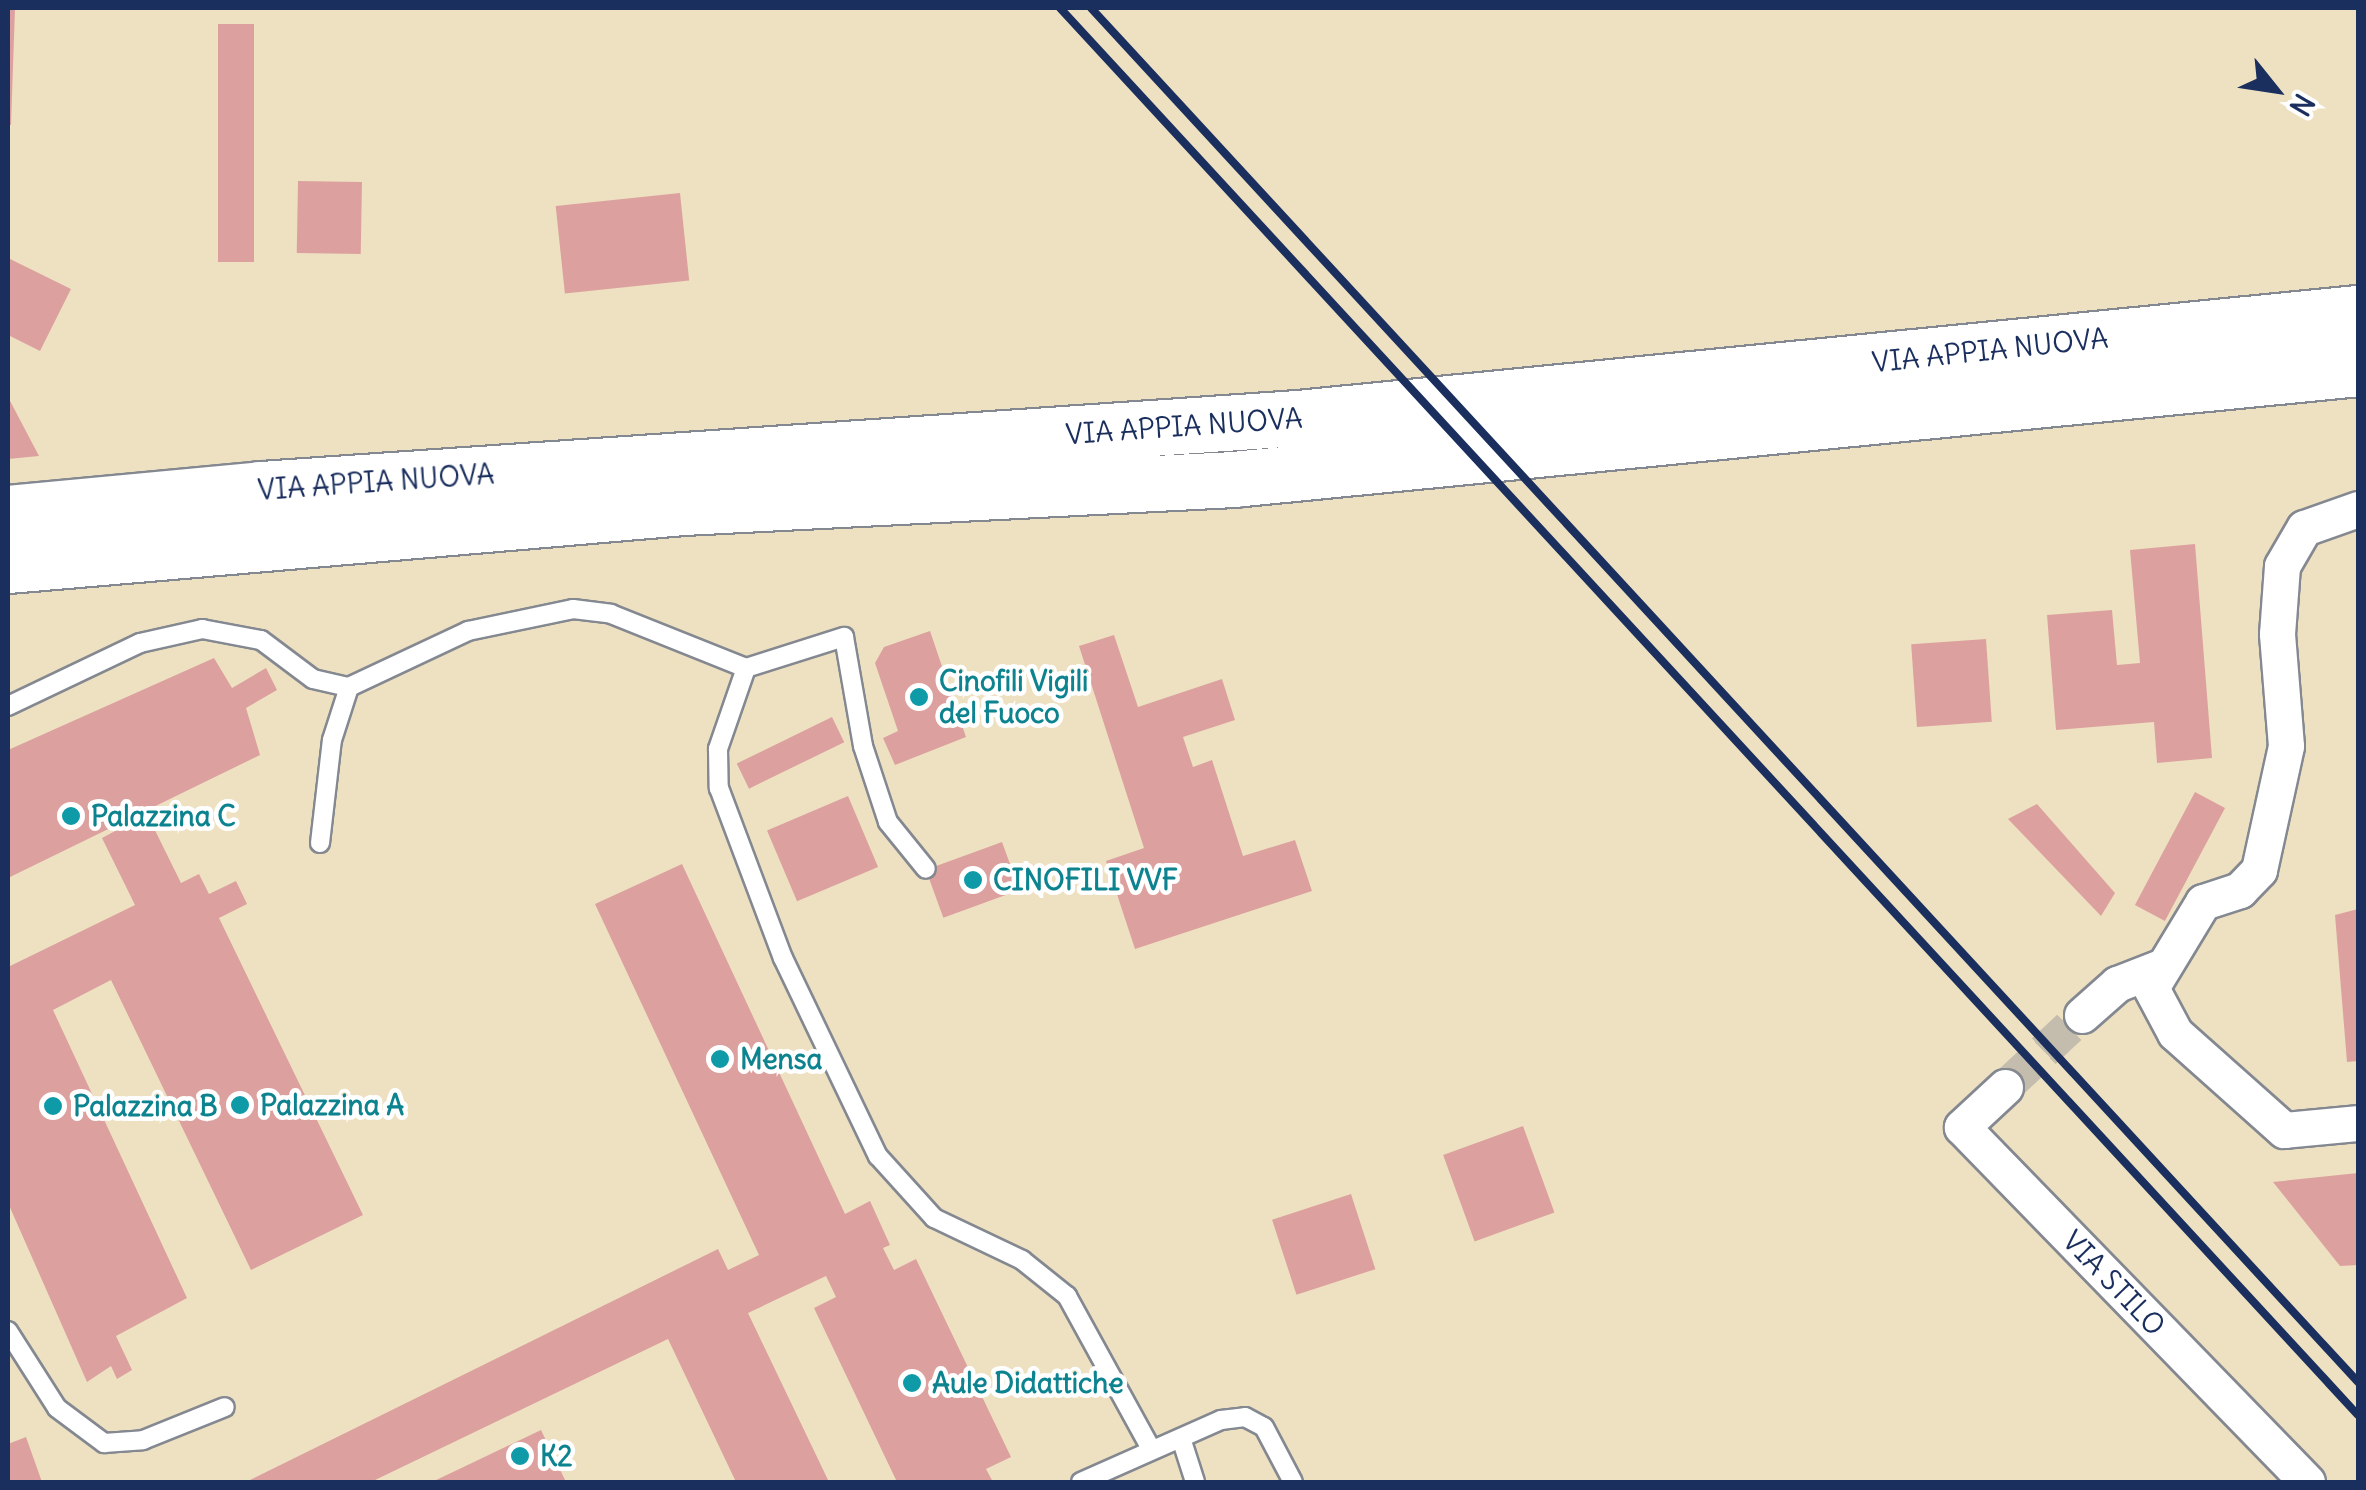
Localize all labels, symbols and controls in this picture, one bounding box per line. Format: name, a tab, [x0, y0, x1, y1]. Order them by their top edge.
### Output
north arrow	[2226, 40, 2326, 140]
text: N	[2282, 88, 2322, 122]
street label: VIA APPIA NUOVA	[1870, 321, 2110, 379]
street label: VIA APPIA NUOVA	[1064, 401, 1304, 451]
street label: VIA APPIA NUOVA	[256, 457, 496, 507]
place label: Cinofili Vigili del Fuoco	[939, 664, 1088, 730]
marker: Cinofili Vigili del Fuoco	[908, 686, 930, 708]
place label: Palazzina C	[91, 799, 236, 833]
marker: Palazzina C	[60, 805, 82, 827]
place label: CINOFILI VVF	[993, 863, 1178, 897]
marker: CINOFILI VVF	[962, 869, 984, 891]
place label: Mensa	[740, 1042, 823, 1076]
marker: Mensa	[709, 1048, 731, 1070]
place label: Palazzina A	[260, 1088, 404, 1122]
place label: Palazzina B	[73, 1089, 218, 1123]
marker: Palazzina A	[229, 1094, 251, 1116]
marker: Palazzina B	[42, 1095, 64, 1117]
street label: VIA STILO	[2056, 1224, 2172, 1342]
place label: Aule Didattiche	[932, 1366, 1124, 1400]
marker: Aule Didattiche	[901, 1372, 923, 1394]
place label: K2	[540, 1439, 573, 1473]
marker: K2	[509, 1445, 531, 1467]

